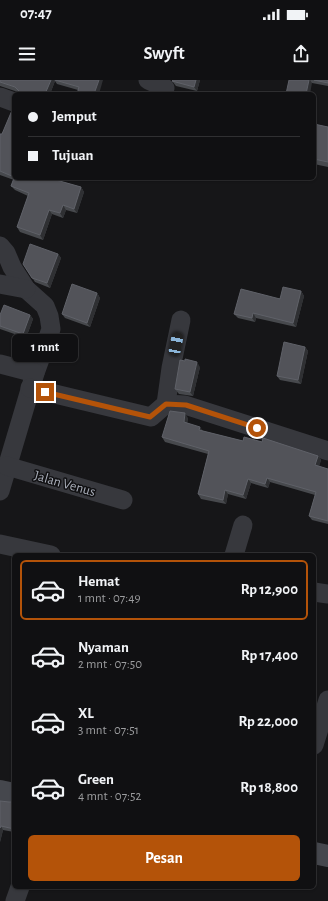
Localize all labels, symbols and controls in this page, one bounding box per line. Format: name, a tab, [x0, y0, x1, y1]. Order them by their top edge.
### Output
text: 07:47	[20, 6, 52, 21]
icon: menu	[16, 43, 38, 65]
icon: share	[290, 43, 312, 65]
text: Swyft	[143, 45, 185, 63]
text: Jemput	[52, 109, 97, 124]
text: Tujuan	[52, 148, 94, 163]
car	[168, 331, 184, 357]
callout: 1 mnt	[12, 334, 78, 362]
text: 1 mnt	[31, 341, 59, 354]
route end	[36, 383, 54, 401]
route start	[248, 419, 266, 437]
street label: Jalan Venus	[32, 469, 97, 499]
icon: car	[30, 572, 66, 608]
text: Hemat	[78, 574, 120, 589]
text: Rp 12,900	[241, 582, 298, 597]
text: 1 mnt · 07:49	[78, 592, 141, 605]
icon: car	[30, 638, 66, 674]
text: Nyaman	[78, 640, 129, 655]
text: Rp 17,400	[241, 648, 298, 663]
text: 2 mnt · 07:50	[78, 658, 142, 671]
icon: car	[30, 704, 66, 740]
text: XL	[78, 706, 94, 721]
text: Rp 22,000	[238, 714, 298, 729]
text: 3 mnt · 07:51	[78, 724, 139, 737]
icon: car	[30, 770, 66, 806]
text: Green	[78, 772, 114, 787]
text: Rp 18,800	[240, 780, 298, 795]
text: 4 mnt · 07:52	[78, 790, 141, 803]
button: Pesan	[28, 835, 300, 881]

